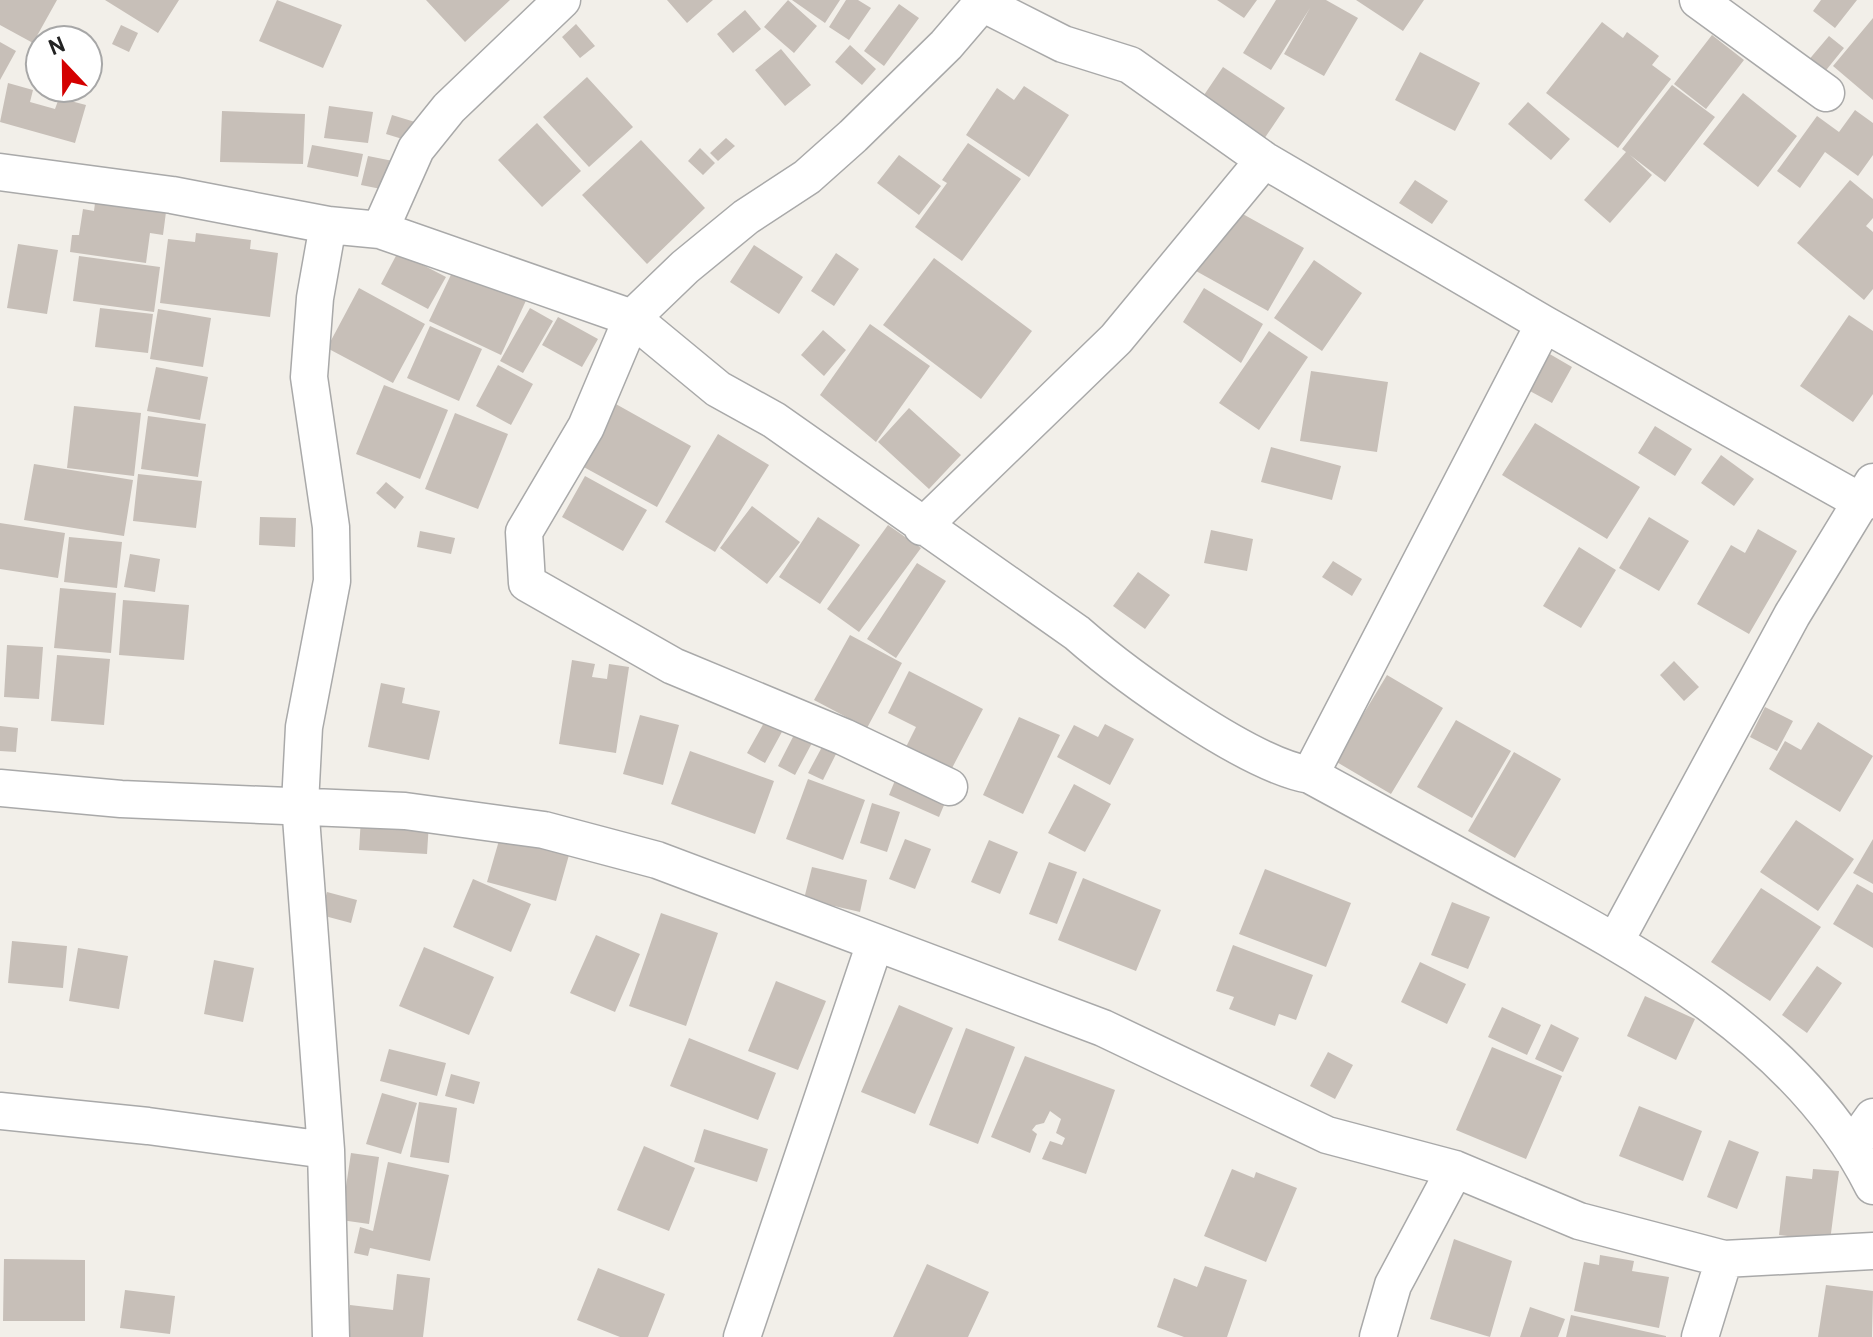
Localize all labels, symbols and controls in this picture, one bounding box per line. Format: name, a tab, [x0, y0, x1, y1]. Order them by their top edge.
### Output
north arrow	[24, 24, 104, 104]
text: N	[45, 32, 70, 63]

